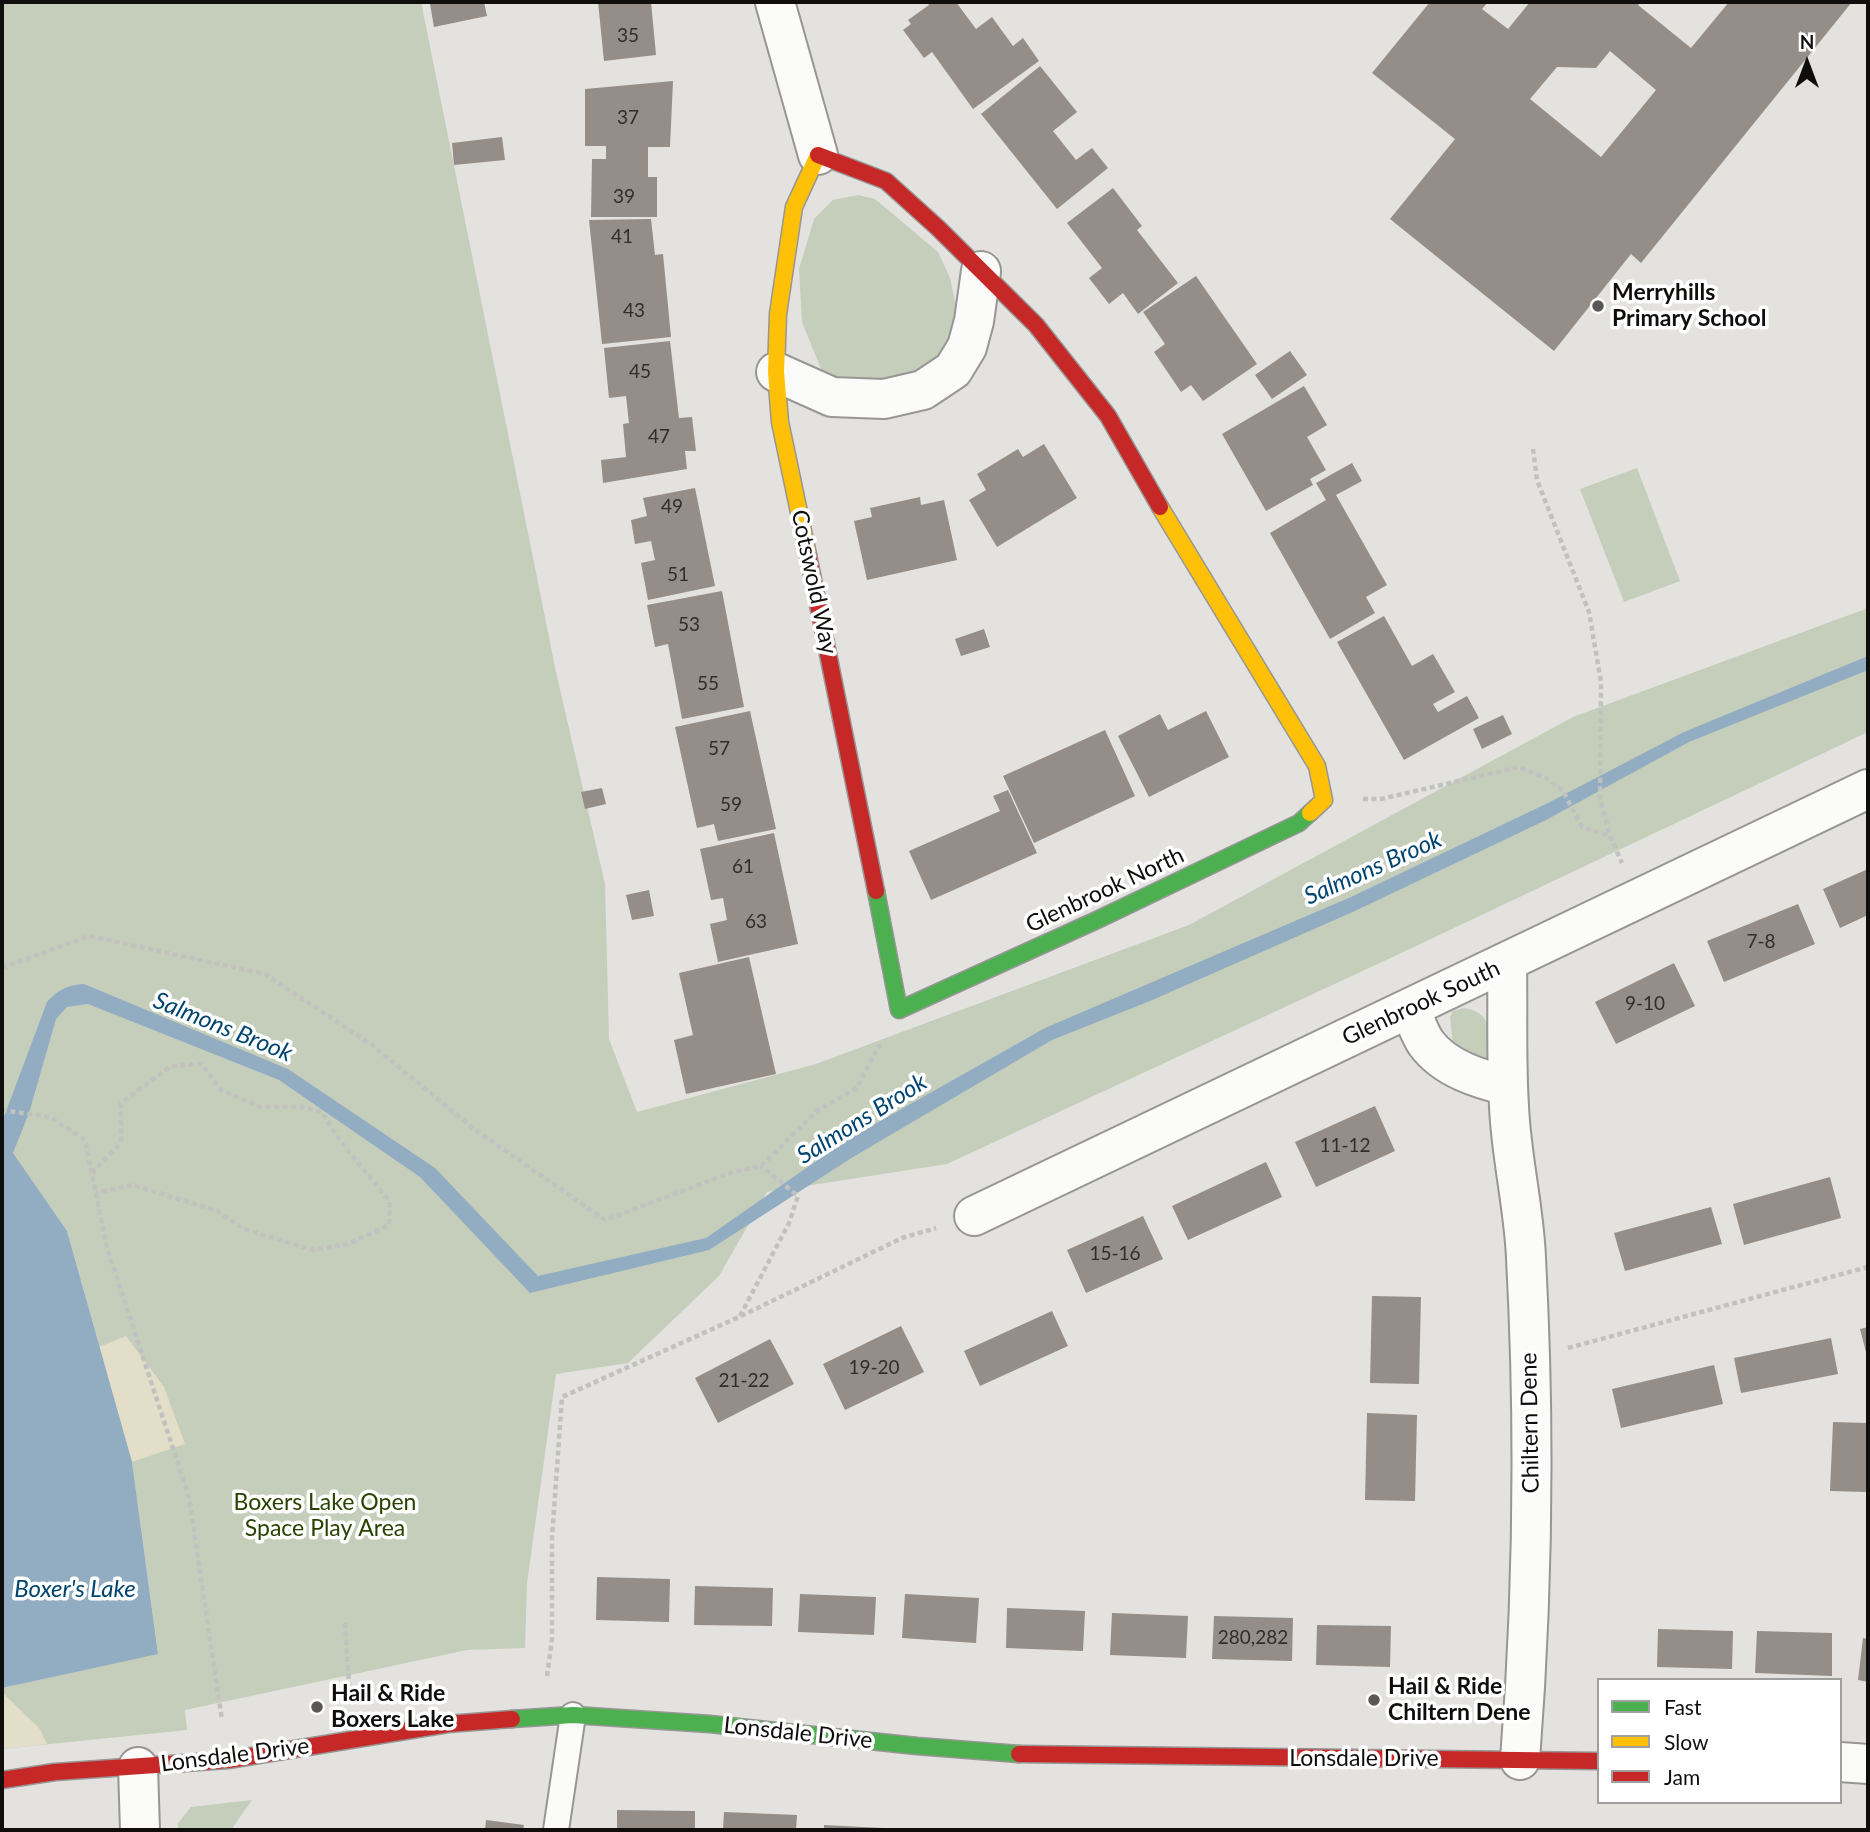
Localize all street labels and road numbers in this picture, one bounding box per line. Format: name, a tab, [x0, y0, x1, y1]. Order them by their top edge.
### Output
street label: Cotswold Way	[785, 507, 843, 657]
street label: Glenbrook North	[1022, 841, 1188, 939]
street label: Glenbrook South	[1338, 954, 1504, 1052]
street label: Chiltern Dene	[1515, 1352, 1545, 1494]
street label: Lonsdale Drive	[722, 1711, 874, 1755]
street label: Lonsdale Drive	[159, 1732, 311, 1778]
street label: Lonsdale Drive	[1289, 1745, 1439, 1773]

